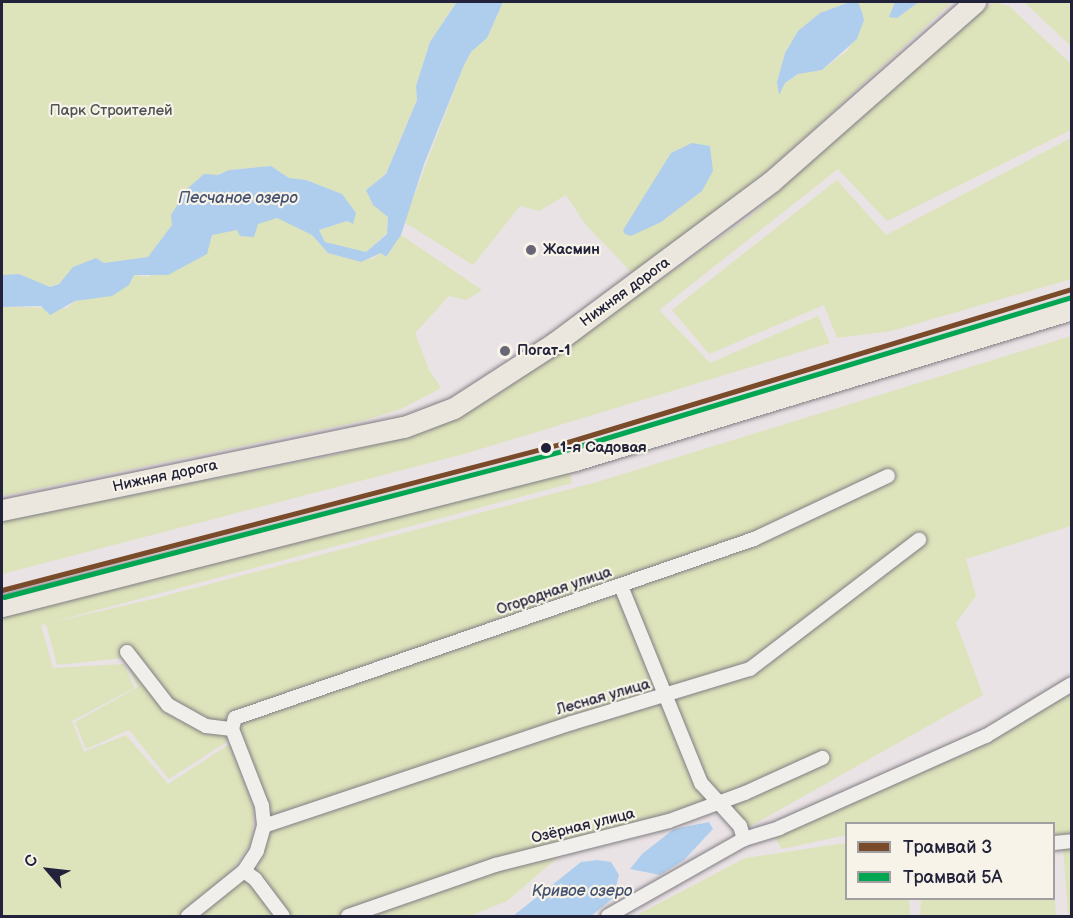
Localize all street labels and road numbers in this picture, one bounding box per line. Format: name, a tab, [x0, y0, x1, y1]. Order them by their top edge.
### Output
street label: Нижняя дорога	[577, 253, 673, 331]
street label: Нижняя дорога	[111, 456, 219, 496]
street label: Огородная улица	[494, 563, 614, 619]
street label: Лесная улица	[554, 675, 652, 719]
street label: Озёрная улица	[529, 804, 637, 848]

